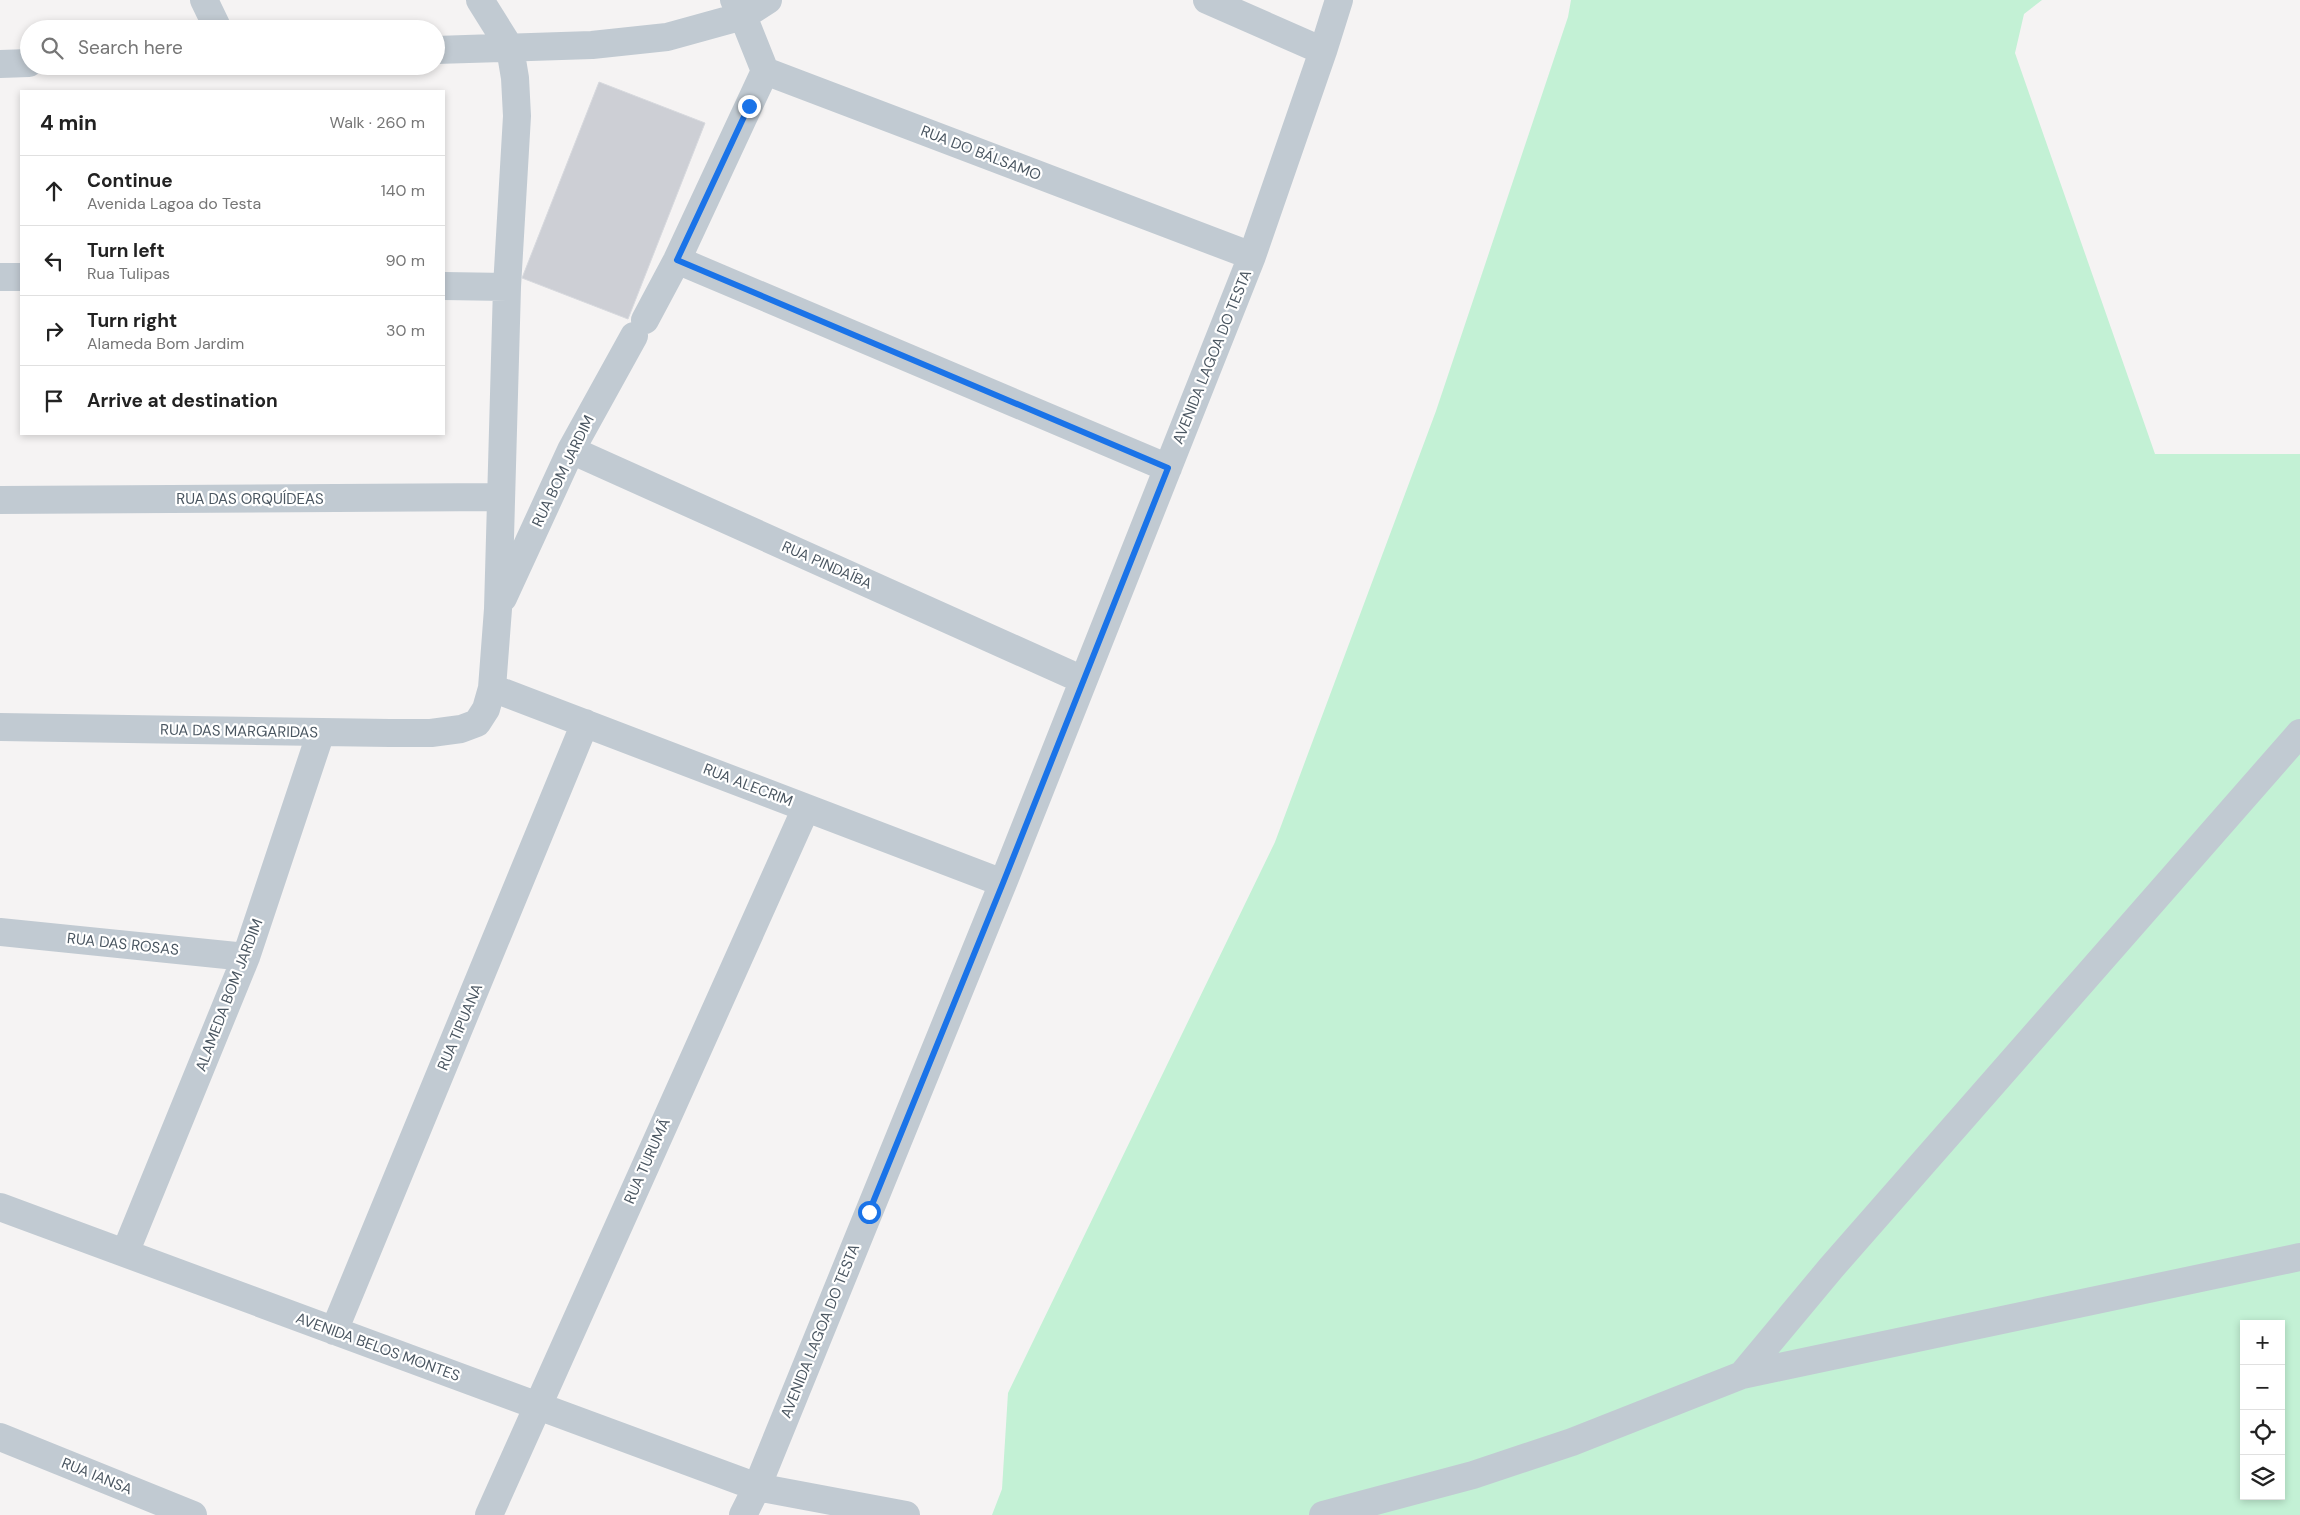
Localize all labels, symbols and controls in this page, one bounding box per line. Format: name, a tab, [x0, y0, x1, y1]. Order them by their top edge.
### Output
search box	[20, 20, 445, 75]
icon: search	[38, 34, 66, 62]
text: Search here	[78, 35, 183, 60]
route end	[738, 95, 761, 118]
text: 4 min	[40, 109, 97, 137]
text: Walk · 260 m	[330, 112, 425, 133]
street label: RUA DO BÁLSAMO	[918, 121, 1044, 185]
text: Continue	[87, 168, 173, 193]
icon: ahead	[40, 177, 68, 205]
text: 140 m	[381, 180, 425, 201]
text: Avenida Lagoa do Testa	[87, 193, 261, 214]
text: Turn left	[87, 238, 165, 263]
icon: left	[40, 247, 68, 275]
text: 90 m	[385, 250, 425, 271]
text: Rua Tulipas	[87, 263, 170, 284]
street label: AVENIDA LAGOA DO TESTA	[1168, 267, 1256, 447]
text: Turn right	[87, 308, 177, 333]
icon: right	[40, 317, 68, 345]
text: 30 m	[386, 320, 425, 341]
text: Alameda Bom Jardim	[87, 333, 244, 354]
icon: arrive	[40, 387, 68, 415]
text: Arrive at destination	[87, 388, 278, 413]
street label: RUA BOM JARDIM	[527, 412, 599, 530]
street label: RUA DAS ORQUÍDEAS	[176, 489, 324, 509]
street label: RUA PINDAÍBA	[779, 536, 875, 594]
street label: RUA DAS MARGARIDAS	[160, 720, 318, 742]
street label: RUA ALECRIM	[700, 759, 796, 811]
street label: ALAMEDA BOM JARDIM	[191, 916, 267, 1074]
street label: RUA DAS ROSAS	[66, 928, 180, 960]
street label: RUA TIPUANA	[433, 980, 487, 1073]
street label: RUA TURUMÃ	[619, 1115, 675, 1207]
route start	[858, 1201, 881, 1224]
street label: AVENIDA LAGOA DO TESTA	[776, 1241, 864, 1421]
street label: AVENIDA BELOS MONTES	[293, 1308, 463, 1386]
map controls	[2240, 1320, 2285, 1500]
button: +	[2240, 1320, 2285, 1365]
button: −	[2240, 1365, 2285, 1410]
button: locate	[2240, 1410, 2285, 1455]
street label: RUA IANSA	[59, 1453, 135, 1499]
button: layers	[2240, 1455, 2285, 1500]

